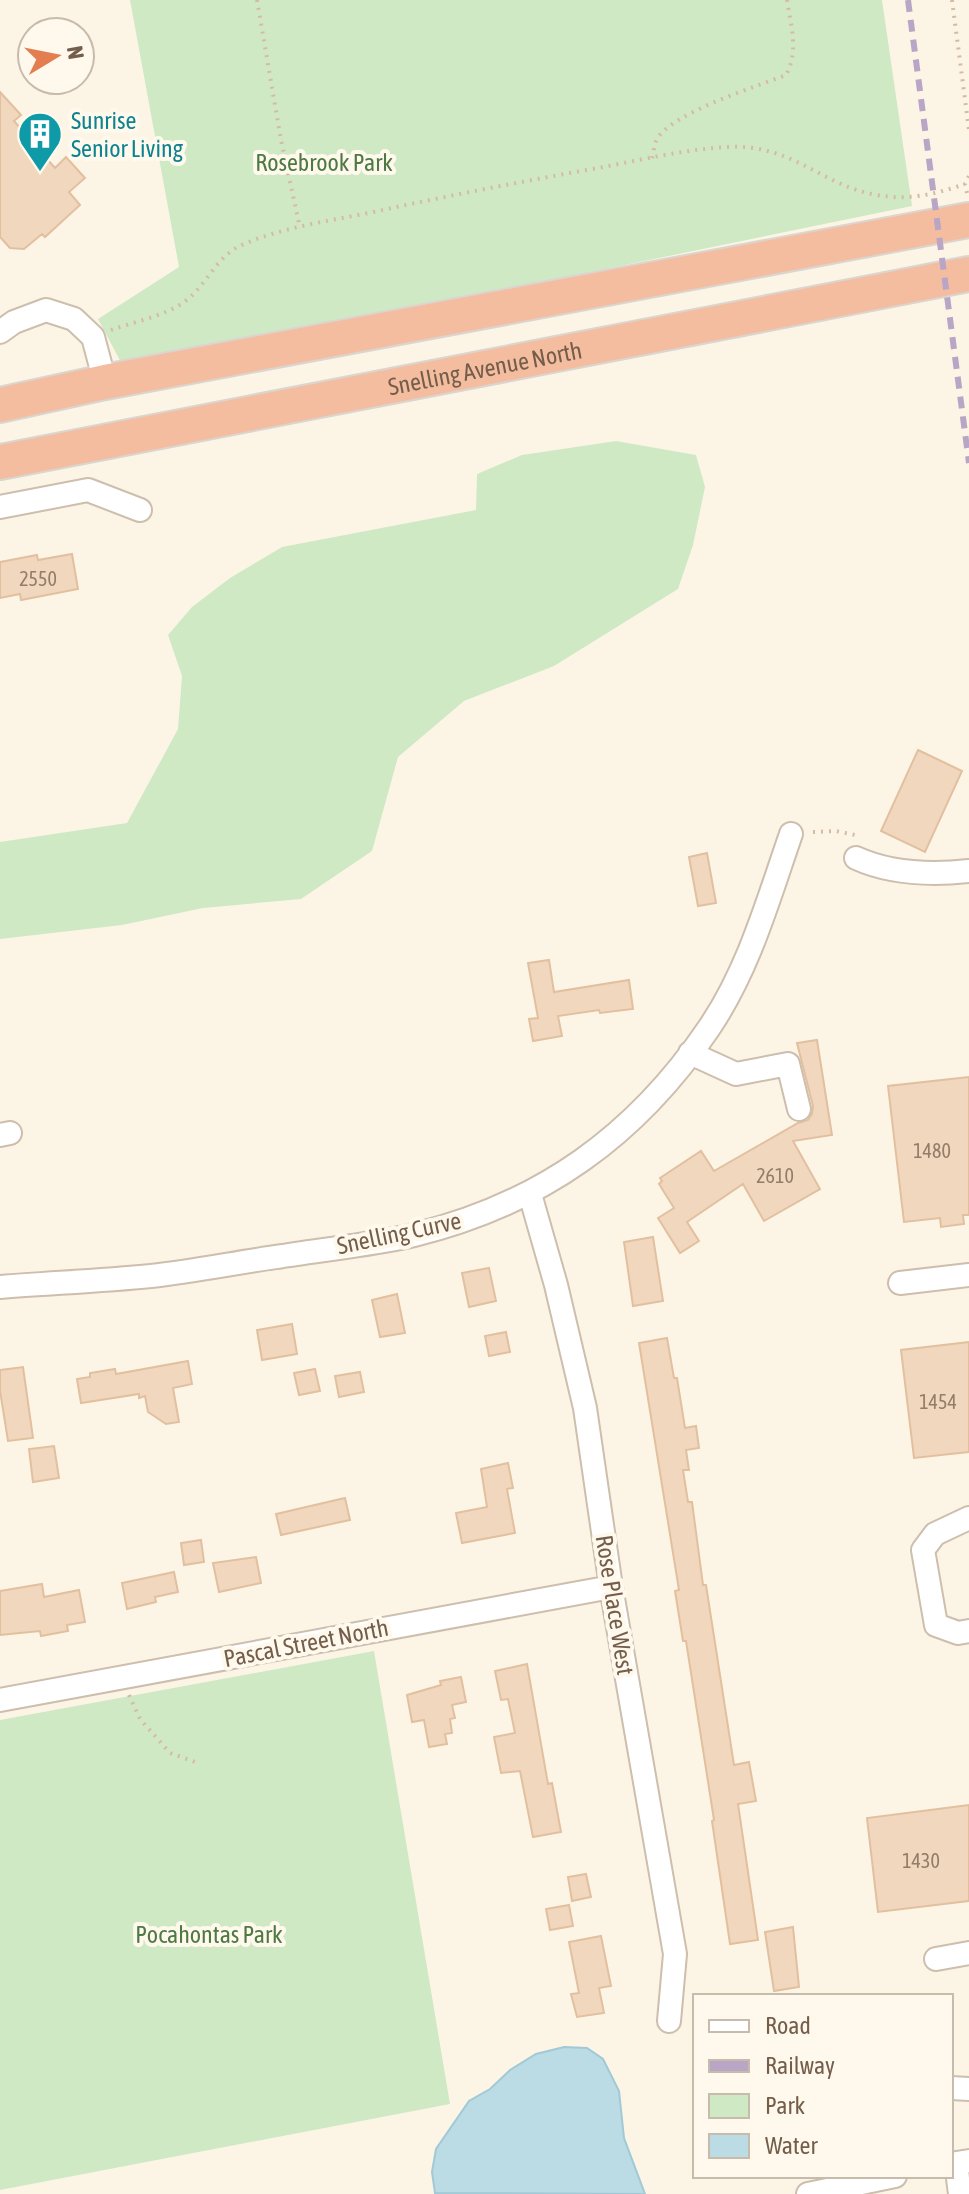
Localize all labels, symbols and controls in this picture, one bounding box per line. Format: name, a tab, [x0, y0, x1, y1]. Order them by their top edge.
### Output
north arrow	[16, 16, 96, 96]
text: N	[62, 44, 90, 61]
place label: Sunrise Senior Living	[71, 107, 184, 162]
building icon: Sunrise Senior Living	[16, 110, 64, 173]
park label: Rosebrook Park	[255, 149, 393, 176]
street label: Snelling Avenue North	[386, 336, 584, 400]
house number: 2550	[19, 567, 57, 590]
house number: 1480	[913, 1139, 951, 1162]
house number: 2610	[756, 1164, 794, 1187]
street label: Snelling Curve	[335, 1207, 463, 1259]
house number: 1454	[919, 1390, 957, 1413]
street label: Rose Place West	[591, 1533, 639, 1677]
street label: Pascal Street North	[221, 1614, 391, 1672]
house number: 1430	[902, 1849, 940, 1872]
park label: Pocahontas Park	[135, 1921, 283, 1948]
legend	[693, 1994, 953, 2178]
text: Road	[765, 2012, 811, 2039]
text: Railway	[765, 2052, 835, 2079]
text: Park	[765, 2092, 806, 2119]
text: Water	[765, 2132, 818, 2159]

